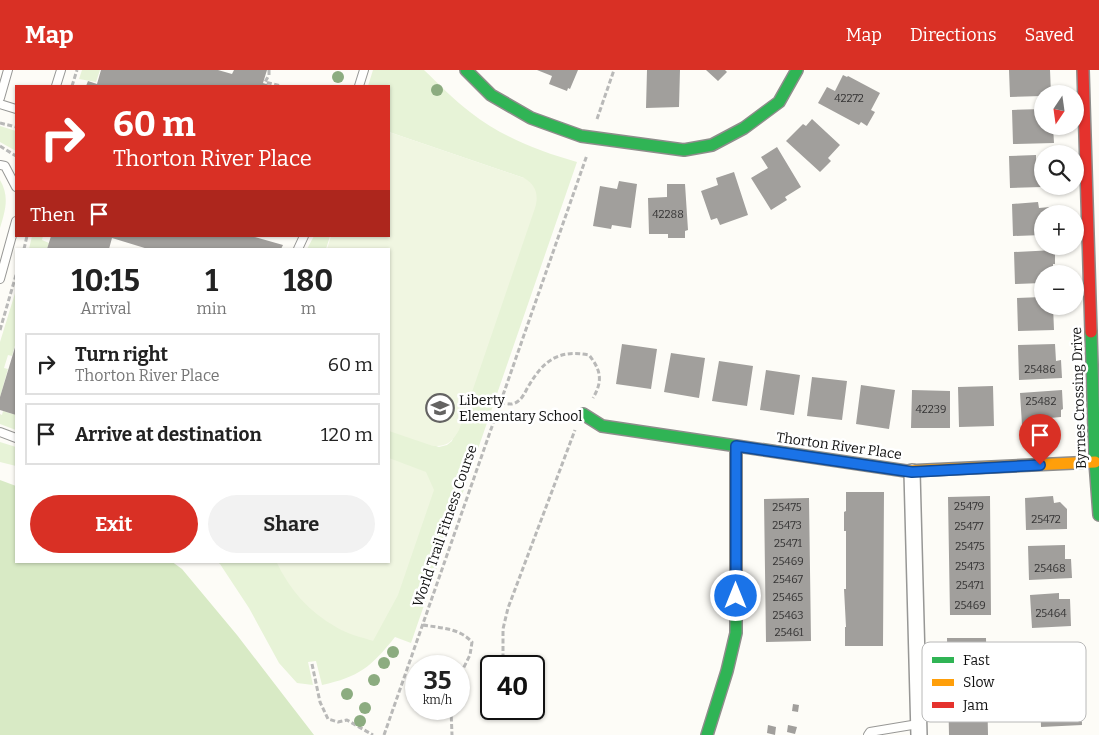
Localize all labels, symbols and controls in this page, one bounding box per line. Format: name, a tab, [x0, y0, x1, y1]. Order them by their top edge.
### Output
text: Map	[25, 21, 74, 49]
text: Map	[846, 24, 882, 46]
text: Directions	[910, 24, 997, 46]
text: Saved	[1025, 24, 1074, 46]
north arrow	[1034, 85, 1084, 135]
map controls	[1034, 85, 1084, 315]
house number: 42272	[834, 92, 864, 105]
text: 60 m	[113, 103, 196, 145]
icon: right	[30, 105, 95, 170]
text: Thorton River Place	[113, 145, 312, 172]
button: search	[1034, 145, 1084, 195]
icon: arrive	[85, 200, 113, 228]
text: Then	[30, 203, 75, 226]
button: +	[1034, 205, 1084, 255]
house number: 42288	[652, 208, 684, 221]
text: 10:15	[72, 263, 140, 299]
text: 1	[205, 263, 218, 299]
text: 180	[283, 263, 333, 299]
button: −	[1034, 265, 1084, 315]
text: Arrival	[80, 299, 131, 318]
text: min	[197, 299, 227, 318]
text: m	[301, 299, 316, 318]
street label: Byrnes Crossing Drive	[1068, 327, 1090, 469]
text: Turn right	[75, 343, 168, 366]
icon: right	[32, 350, 60, 378]
text: 60 m	[328, 353, 373, 376]
house number: 25486	[1024, 363, 1056, 376]
text: Thorton River Place	[75, 366, 220, 385]
place label: Liberty Elementary School	[459, 392, 582, 425]
school or university icon: Liberty Elementary School	[425, 393, 455, 423]
house number: 25482	[1026, 395, 1056, 408]
house number: 42239	[915, 403, 947, 416]
pin	[1019, 414, 1061, 465]
icon: arrive	[32, 420, 60, 448]
icon: arrive	[1026, 421, 1054, 449]
text: Arrive at destination	[75, 423, 262, 446]
text: 120 m	[321, 423, 373, 446]
street label: Thorton River Place	[775, 429, 903, 463]
street label: World Trail Fitness Course	[409, 443, 481, 609]
button: Exit	[30, 495, 198, 553]
button: Share	[208, 495, 375, 553]
house number: 25479	[954, 500, 984, 513]
house number: 25475	[772, 501, 802, 514]
house number: 25472	[1031, 513, 1061, 526]
house number: 25473	[772, 519, 802, 532]
house number: 25477	[954, 520, 984, 533]
house number: 25471	[774, 537, 803, 550]
house number: 25475	[955, 540, 985, 553]
house number: 25469	[772, 555, 804, 568]
house number: 25473	[955, 560, 985, 573]
house number: 25468	[1034, 562, 1066, 575]
position arrow	[709, 569, 761, 621]
house number: 25467	[773, 573, 804, 586]
house number: 25471	[956, 579, 985, 592]
house number: 25465	[773, 591, 803, 604]
house number: 25469	[954, 599, 986, 612]
house number: 25464	[1035, 607, 1067, 620]
house number: 25463	[773, 609, 803, 622]
house number: 25461	[774, 626, 804, 639]
legend	[922, 642, 1086, 722]
text: Fast	[963, 652, 990, 669]
speed limit sign: 40	[480, 655, 545, 720]
text: 35	[423, 666, 452, 696]
text: Slow	[963, 674, 995, 691]
text: km/h	[423, 693, 452, 707]
text: Jam	[962, 697, 989, 714]

